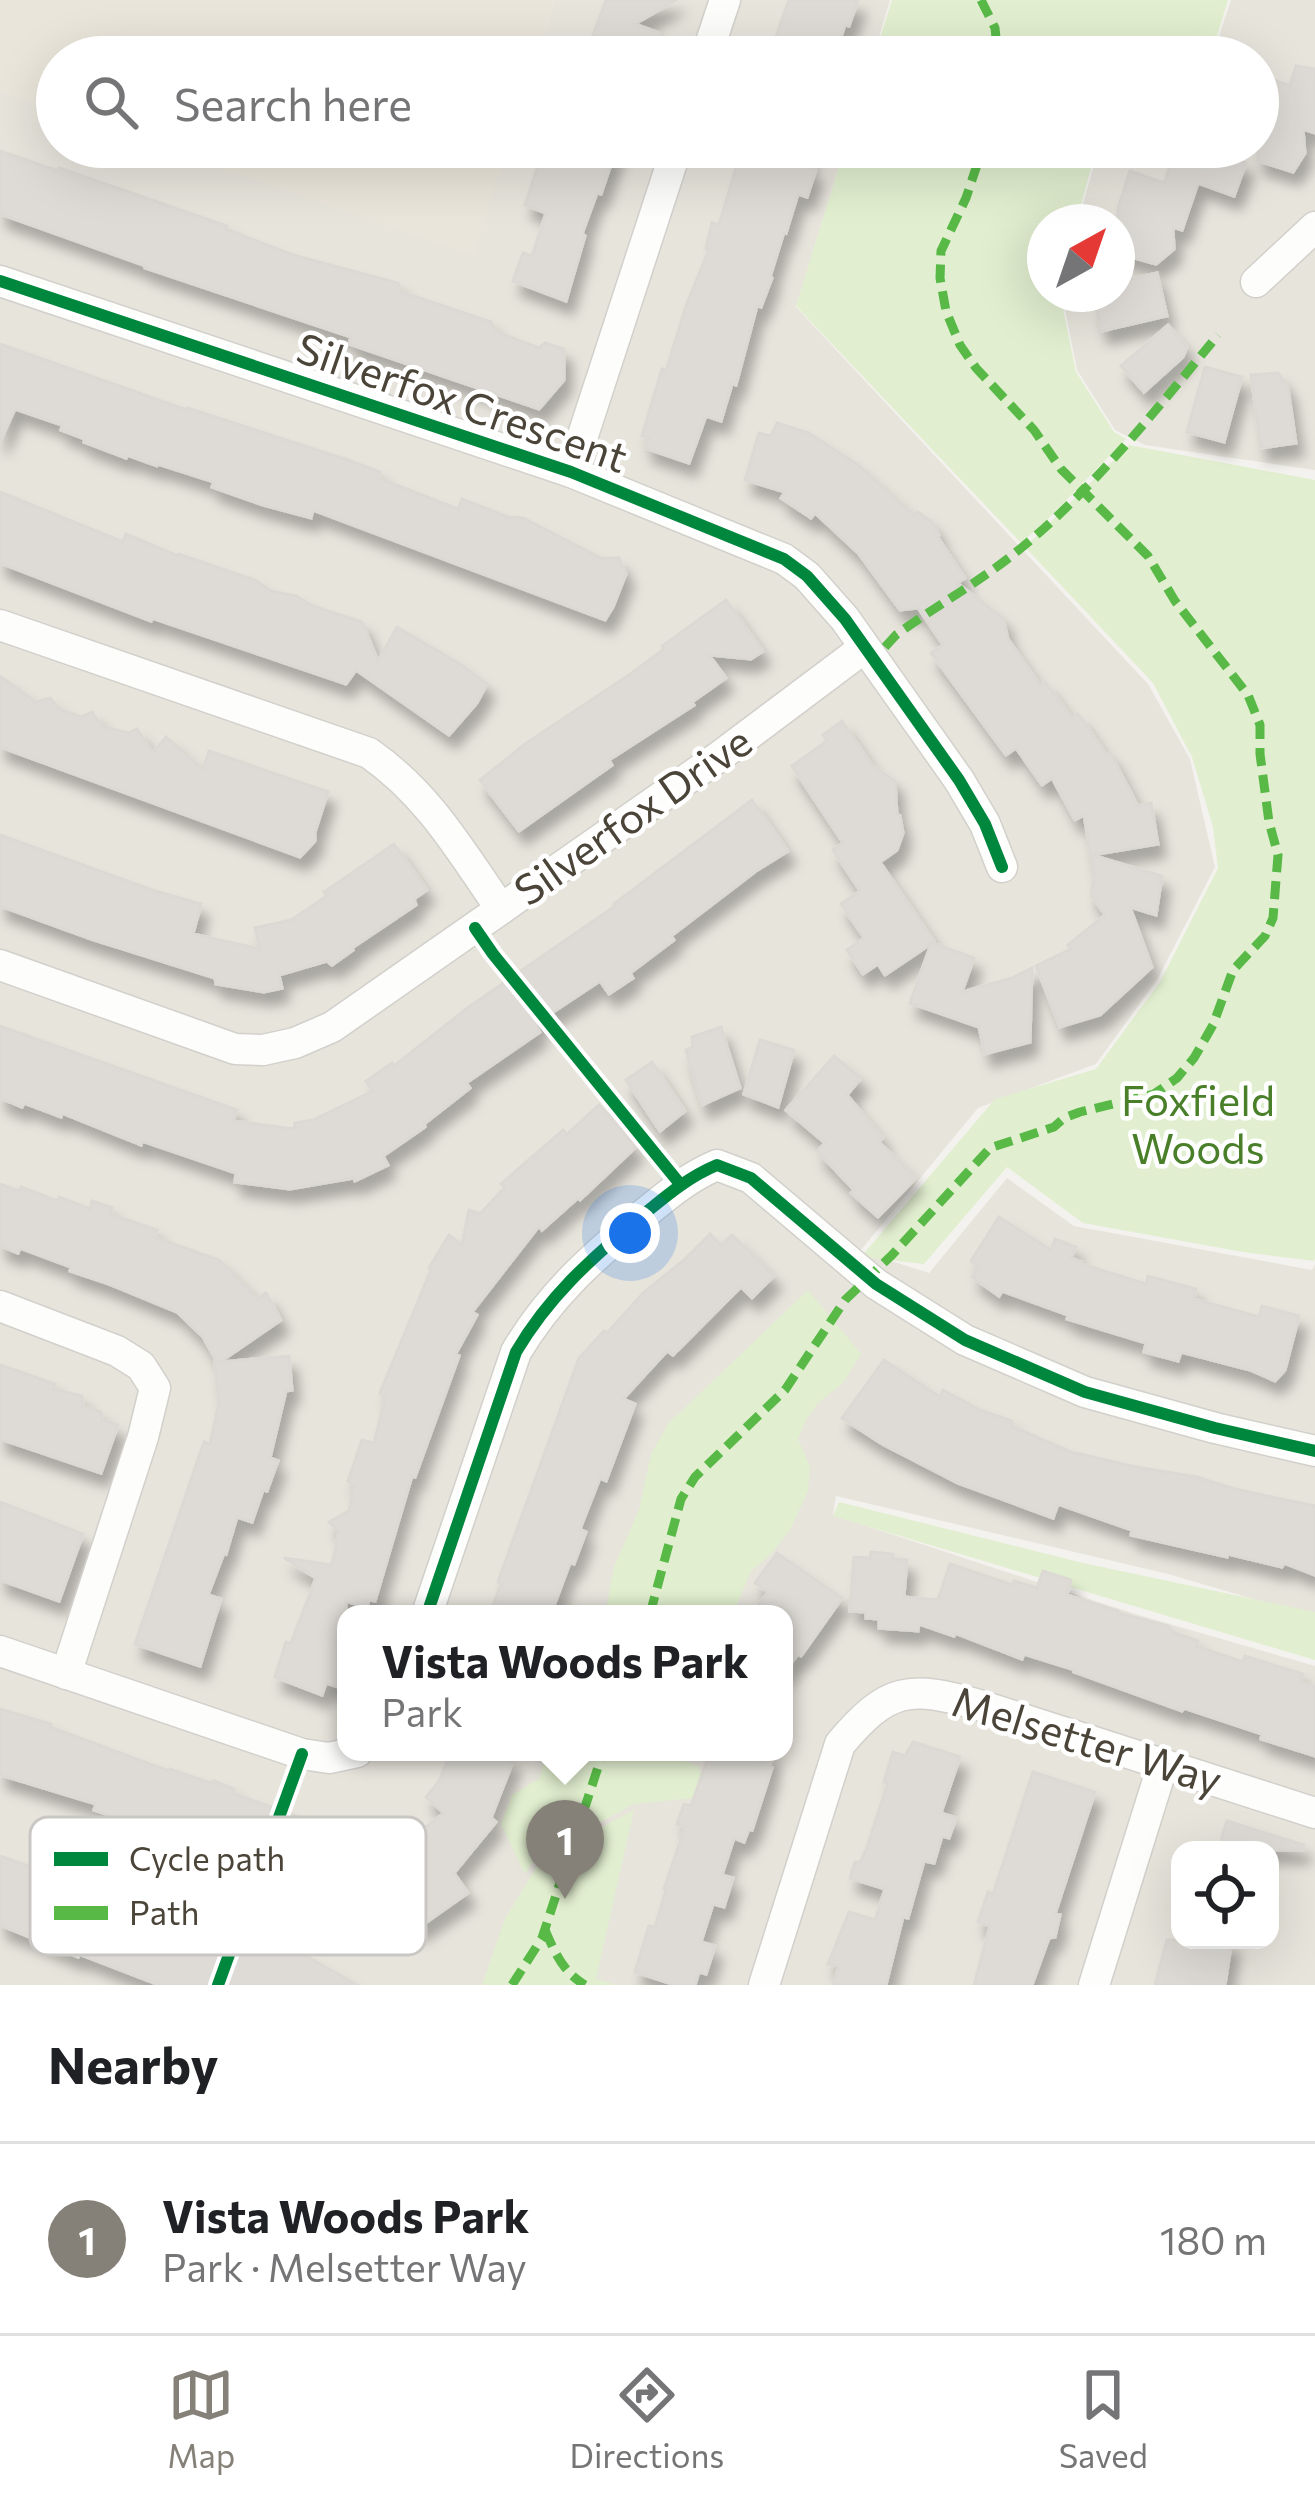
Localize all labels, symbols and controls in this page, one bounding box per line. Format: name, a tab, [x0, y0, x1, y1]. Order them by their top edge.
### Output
search box	[36, 36, 1279, 168]
icon: search	[78, 69, 144, 135]
text: Search here	[174, 75, 412, 130]
north arrow	[1027, 204, 1135, 312]
street label: Silverfox Crescent	[291, 320, 635, 482]
street label: Silverfox Drive	[503, 714, 760, 915]
park label: Foxfield Woods	[1121, 1073, 1275, 1173]
your location	[600, 1203, 660, 1263]
popup	[337, 1605, 793, 1761]
text: Vista Woods Park	[381, 1632, 749, 1687]
street label: Melsetter Way	[947, 1673, 1229, 1805]
text: Park	[381, 1687, 463, 1735]
pin: 1	[526, 1800, 604, 1899]
legend	[30, 1817, 426, 1955]
text: Cycle path	[129, 1837, 285, 1878]
map controls	[1171, 1841, 1279, 1949]
button: locate	[1171, 1841, 1279, 1949]
text: Path	[129, 1891, 199, 1932]
text: Nearby	[48, 2032, 218, 2095]
text: Vista Woods Park	[162, 2187, 529, 2242]
text: 1	[78, 2215, 96, 2263]
text: 180 m	[1160, 2215, 1267, 2263]
text: Park · Melsetter Way	[162, 2242, 527, 2290]
tab: Map	[167, 2362, 235, 2475]
tab: Directions	[570, 2362, 724, 2475]
tab: Saved	[1059, 2362, 1148, 2475]

